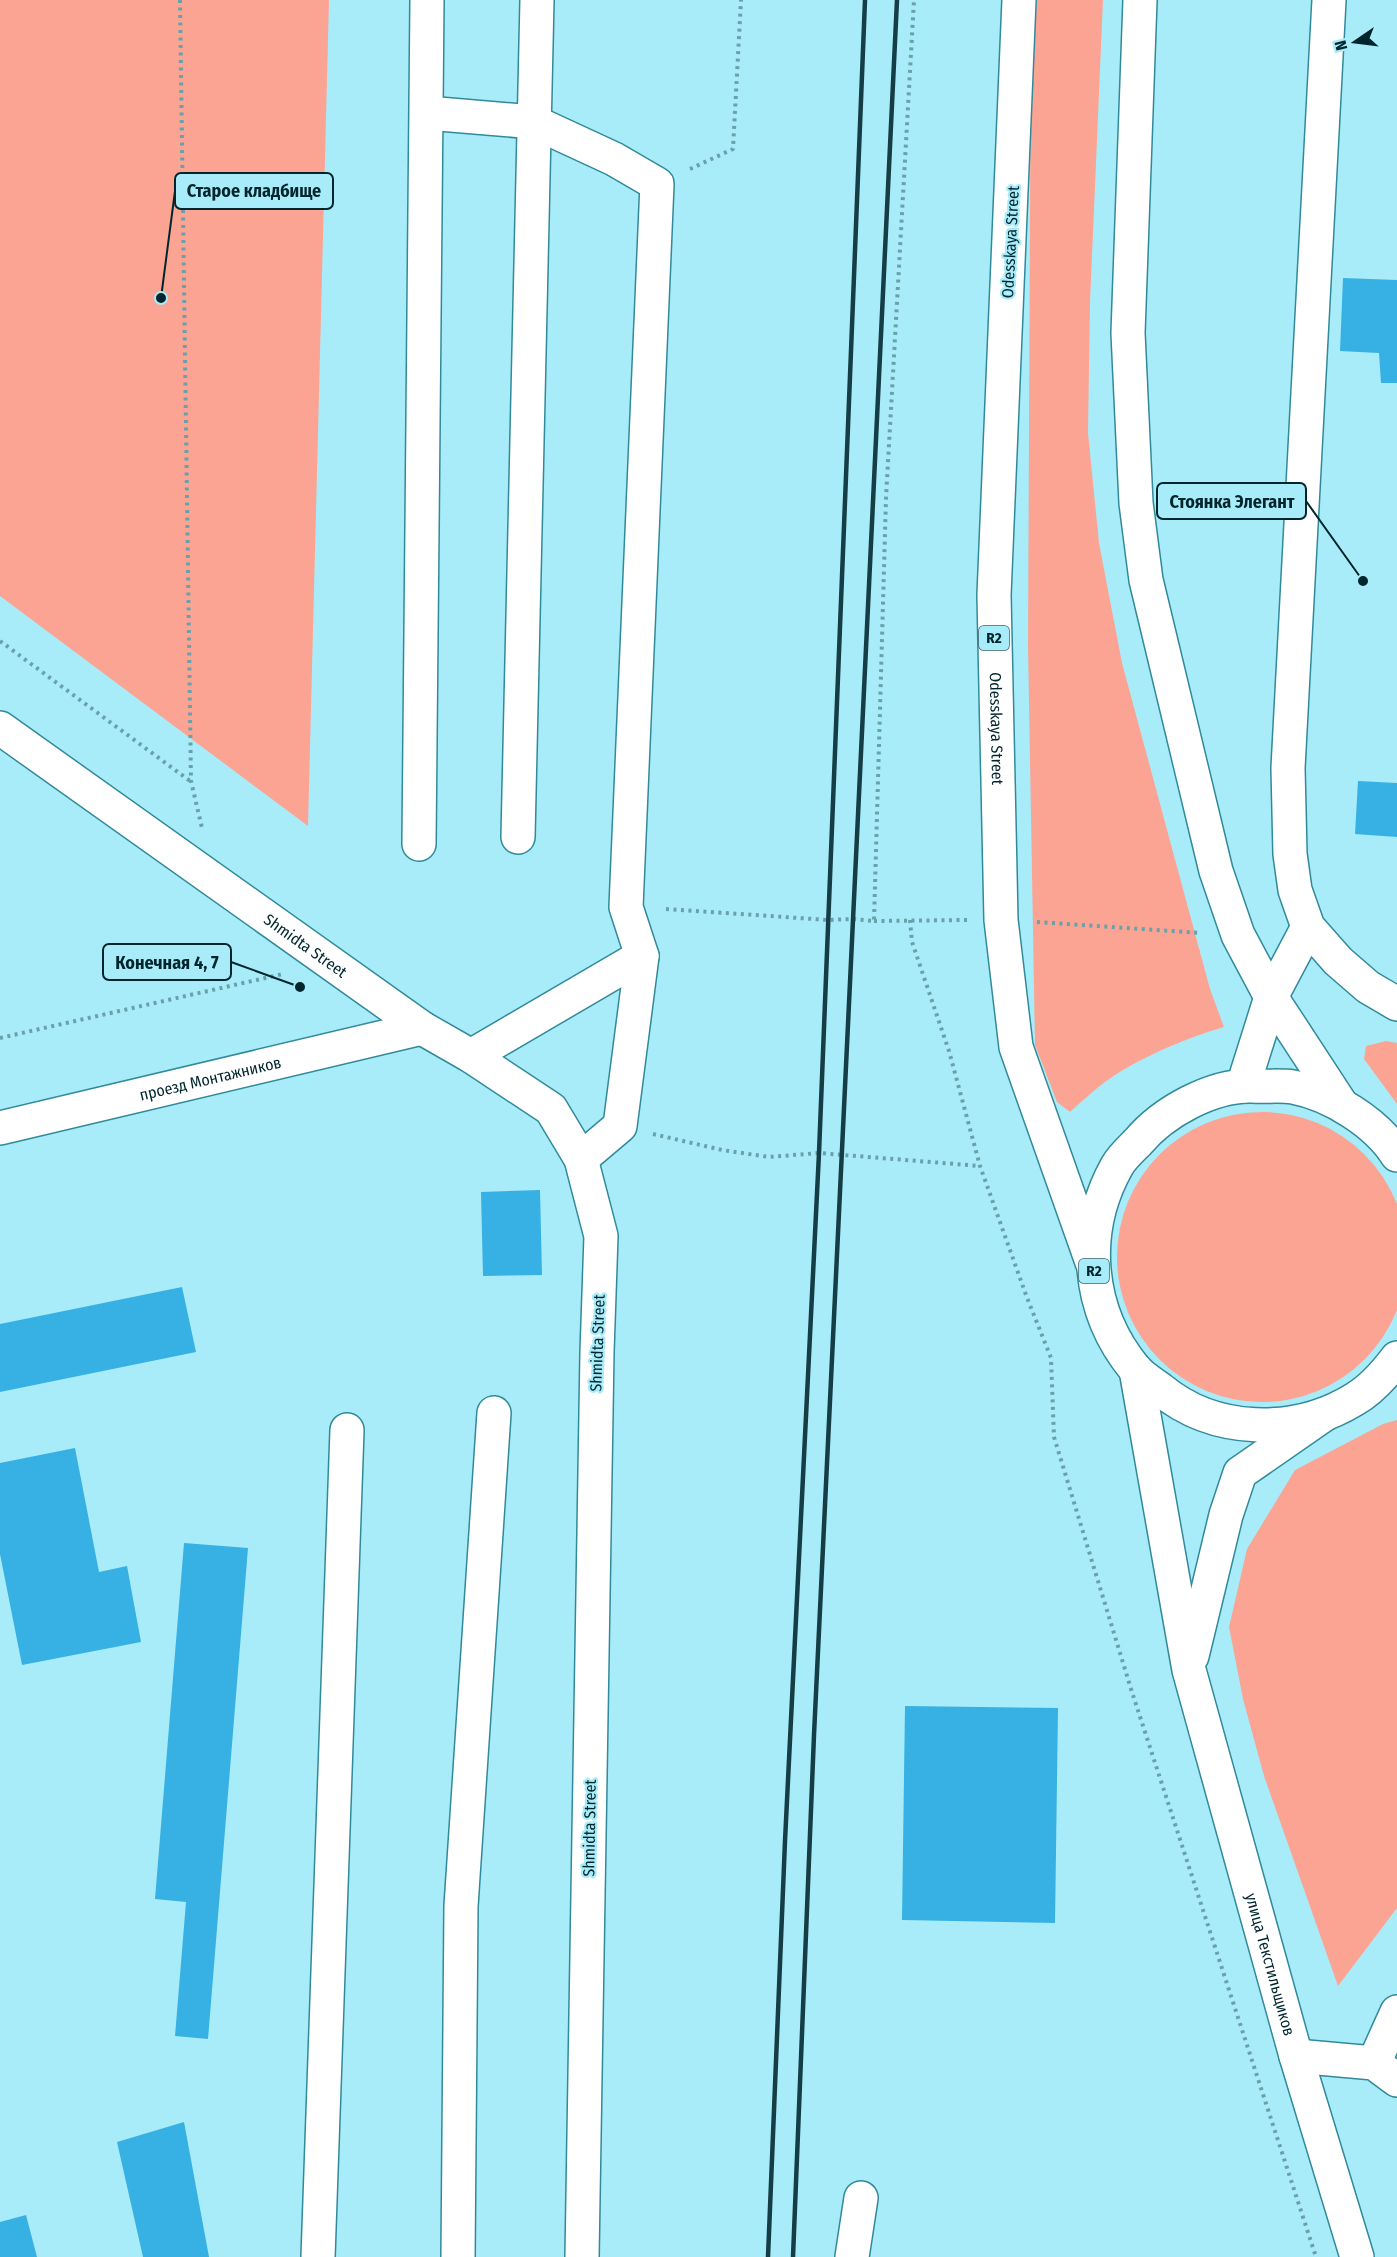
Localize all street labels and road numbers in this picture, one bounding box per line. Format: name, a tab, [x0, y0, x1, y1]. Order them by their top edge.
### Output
street label: Odesskaya Street	[998, 184, 1023, 299]
road number: R2	[979, 626, 1009, 650]
street label: Odesskaya Street	[986, 672, 1007, 786]
street label: Shmidta Street	[260, 910, 351, 982]
street label: проезд Монтажников	[137, 1053, 283, 1105]
road number: R2	[1079, 1259, 1109, 1283]
street label: Shmidta Street	[586, 1293, 609, 1392]
street label: Shmidta Street	[579, 1778, 600, 1877]
street label: улица Текстильщиков	[1241, 1891, 1299, 2038]

